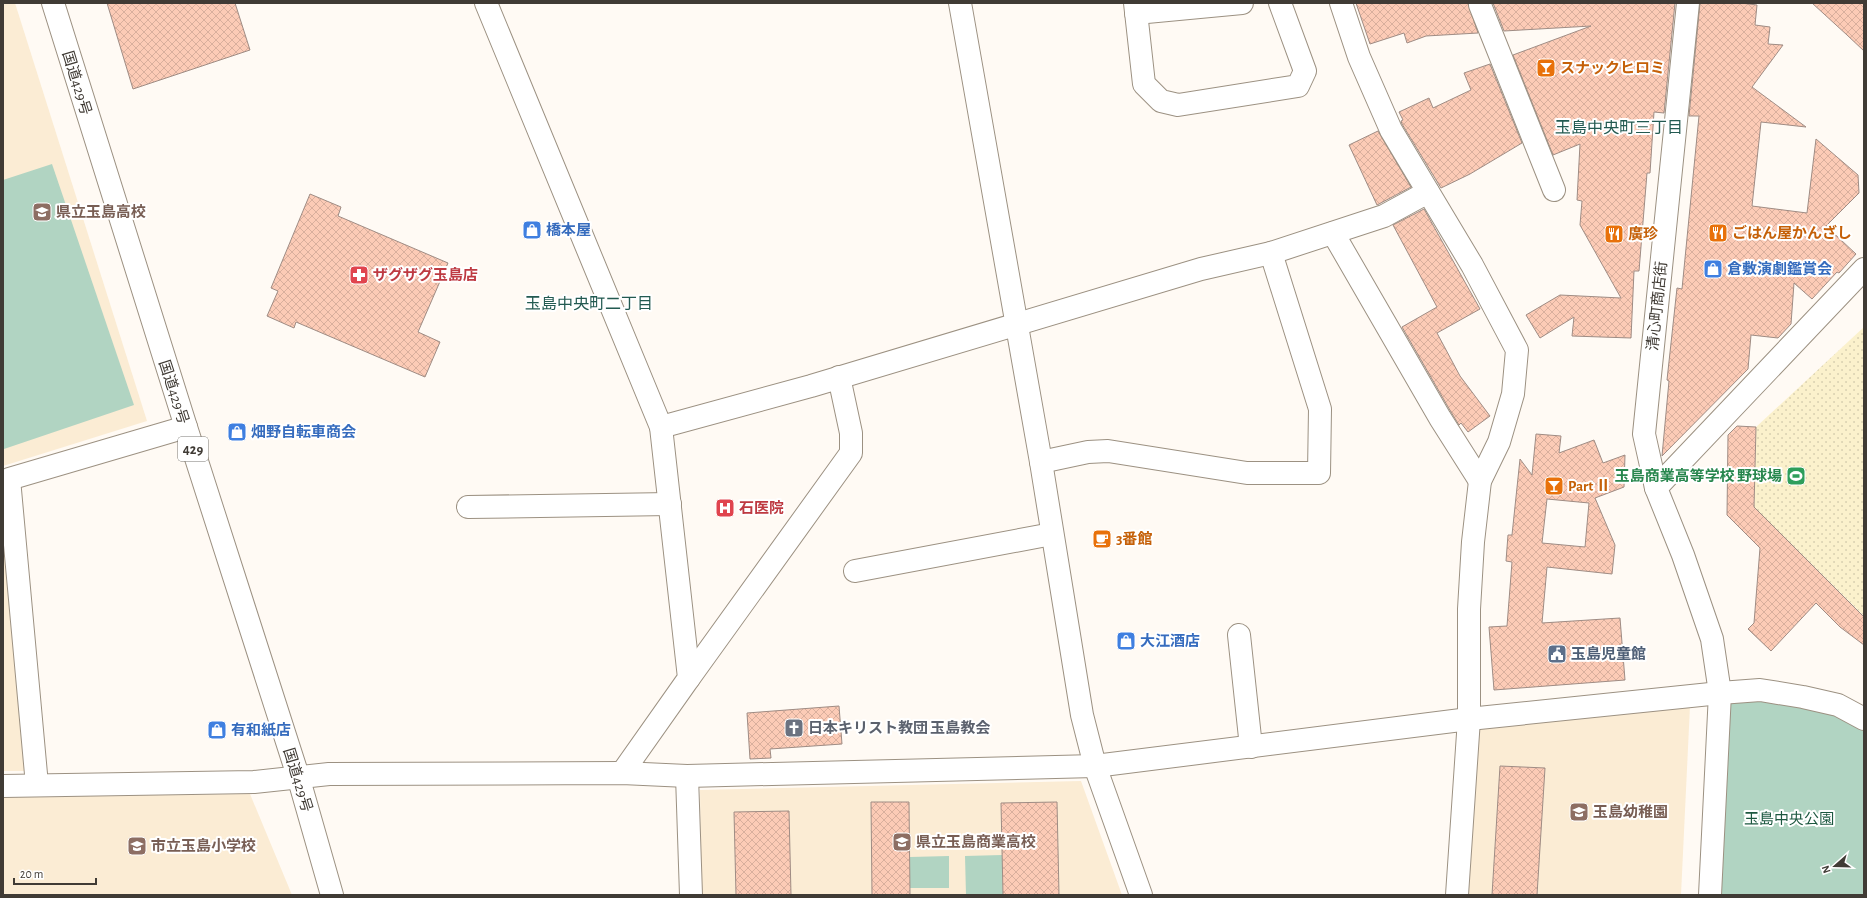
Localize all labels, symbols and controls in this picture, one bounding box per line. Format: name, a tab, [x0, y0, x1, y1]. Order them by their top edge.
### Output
street label: 国道429号	[60, 49, 94, 117]
bar icon: スナックヒロミ	[1535, 57, 1557, 79]
place label: スナックヒロミ	[1560, 60, 1665, 76]
district label: 玉島中央町三丁目	[1555, 119, 1683, 136]
school or university icon: 県立玉島高校	[31, 201, 53, 223]
place label: 県立玉島高校	[56, 203, 146, 220]
shop icon: 橋本屋	[521, 219, 543, 241]
place label: 橋本屋	[546, 222, 591, 238]
restaurant icon: ごはん屋かんざし	[1707, 222, 1729, 244]
restaurant icon: 廣珍	[1603, 223, 1625, 245]
place label: ごはん屋かんざし	[1732, 224, 1852, 241]
place label: 廣珍	[1628, 226, 1658, 242]
shop icon: 倉敷演劇鑑賞会	[1702, 258, 1724, 280]
street label: 清心町商店街	[1644, 260, 1670, 352]
place label: 倉敷演劇鑑賞会	[1727, 260, 1832, 277]
pharmacy icon: ザグザグ玉島店	[348, 264, 370, 286]
place label: ザグザグ玉島店	[373, 266, 478, 283]
district label: 玉島中央町二丁目	[525, 295, 653, 312]
street label: 国道429号	[156, 358, 192, 426]
shop icon: 畑野自転車商会	[226, 421, 248, 443]
place label: 畑野自転車商会	[251, 424, 356, 440]
road number: 429	[178, 437, 208, 461]
sports icon: 玉島商業高等学校 野球場	[1785, 465, 1807, 487]
place label: 玉島商業高等学校 野球場	[1615, 467, 1782, 484]
bar icon: Part Ⅱ	[1543, 475, 1565, 497]
place label: Part Ⅱ	[1568, 479, 1611, 494]
hospital icon: 石医院	[714, 497, 736, 519]
place label: 石医院	[739, 500, 784, 516]
cafe icon: 3番館	[1091, 528, 1113, 550]
place label: 3番館	[1116, 531, 1152, 547]
shop icon: 大江酒店	[1115, 630, 1137, 652]
place label: 大江酒店	[1140, 633, 1200, 649]
public building icon: 玉島児童館	[1546, 643, 1568, 665]
place label: 玉島児童館	[1571, 645, 1646, 662]
church icon: 日本キリスト教団 玉島教会	[783, 717, 805, 739]
shop icon: 有和紙店	[206, 719, 228, 741]
place label: 日本キリスト教団 玉島教会	[808, 719, 990, 736]
place label: 有和紙店	[231, 722, 291, 738]
street label: 国道429号	[281, 746, 315, 814]
school or university icon: 玉島幼稚園	[1568, 801, 1590, 823]
place label: 玉島幼稚園	[1593, 803, 1668, 820]
park label: 玉島中央公園	[1744, 811, 1834, 827]
school or university icon: 県立玉島商業高校	[891, 831, 913, 853]
place label: 県立玉島商業高校	[916, 833, 1036, 850]
school or university icon: 市立玉島小学校	[126, 835, 148, 857]
place label: 市立玉島小学校	[151, 837, 256, 854]
north arrow	[1815, 846, 1855, 886]
scale bar	[14, 860, 96, 886]
text: N	[1820, 864, 1833, 875]
text: 20 m	[20, 868, 43, 880]

